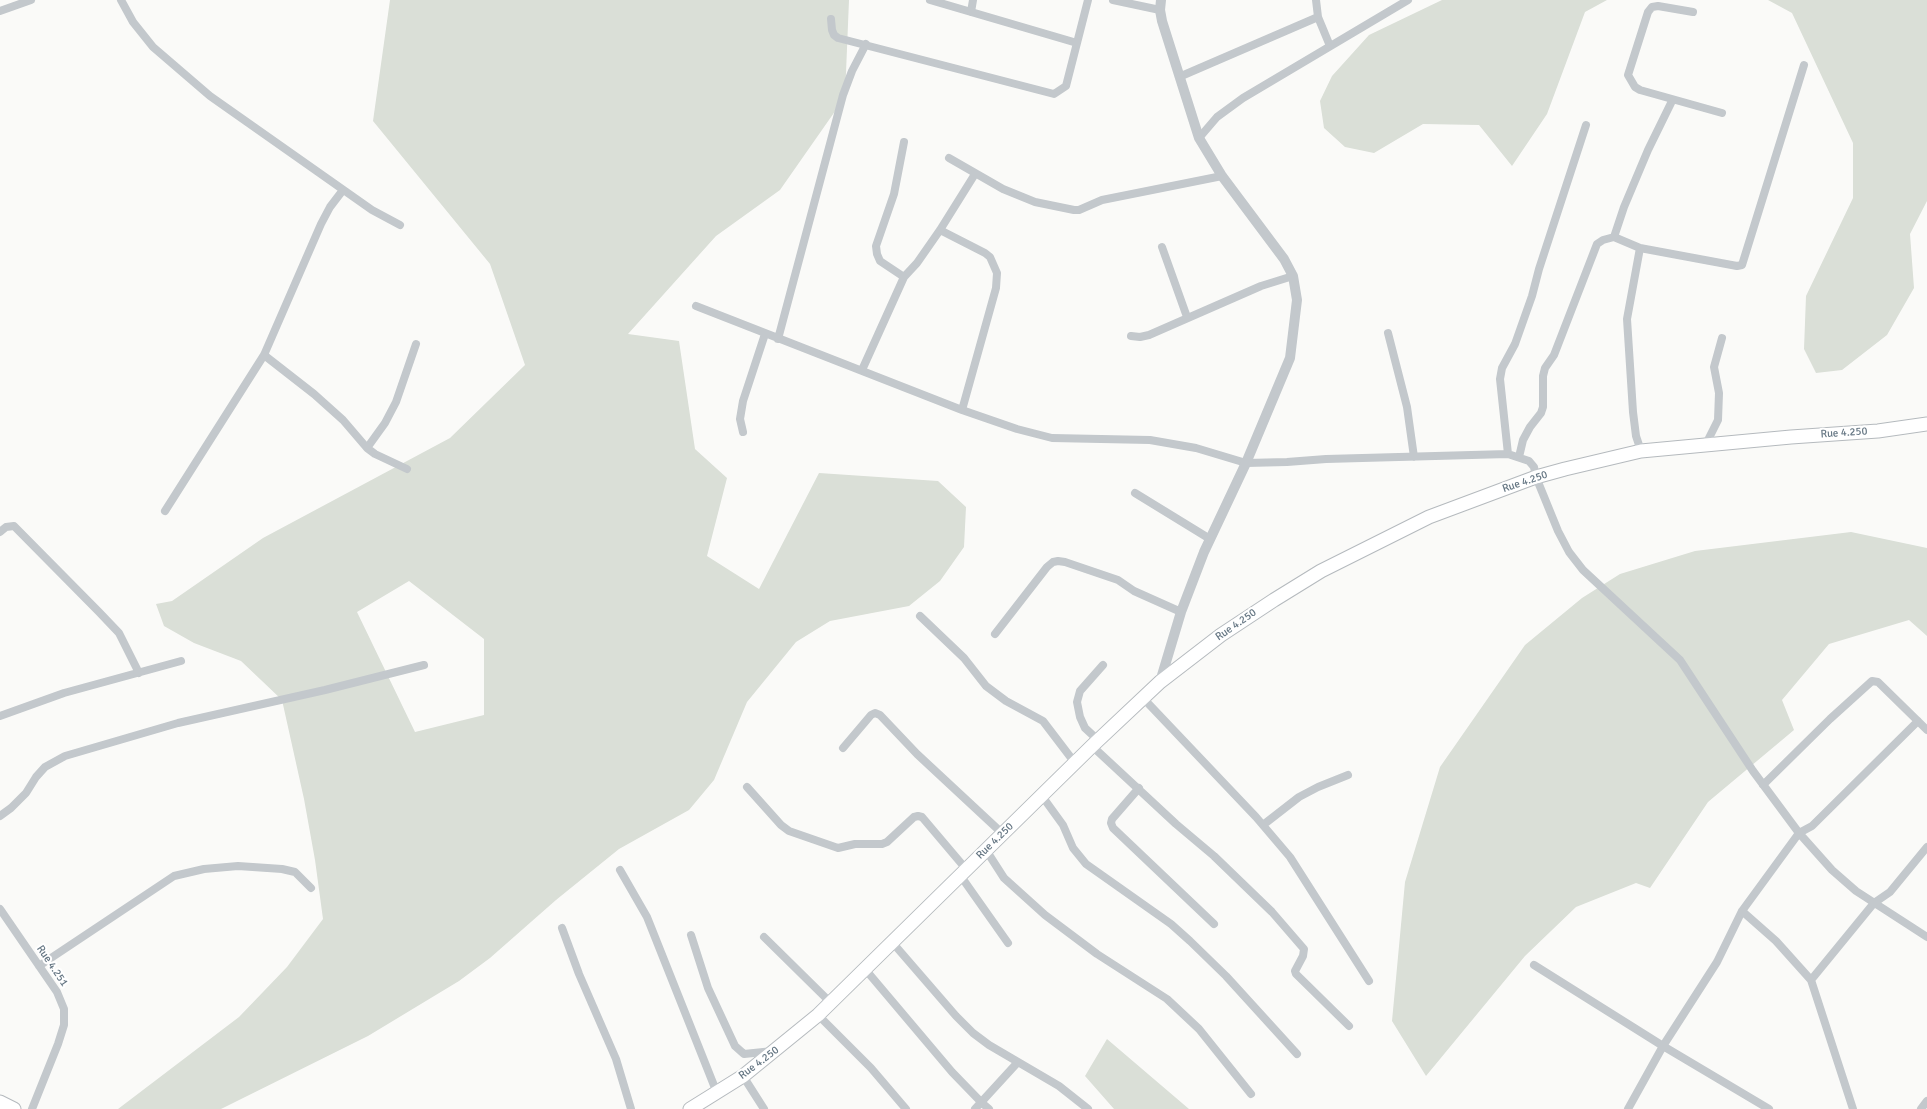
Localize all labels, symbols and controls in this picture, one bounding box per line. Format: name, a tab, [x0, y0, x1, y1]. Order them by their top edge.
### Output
street label: Rue 4.250	[1820, 425, 1868, 441]
street label: Rue 4.250	[1501, 468, 1549, 496]
street label: Rue 4.250	[1213, 606, 1259, 644]
street label: Rue 4.250	[974, 820, 1016, 862]
street label: Rue 4.251	[33, 943, 71, 989]
street label: Rue 4.250	[736, 1044, 782, 1082]

